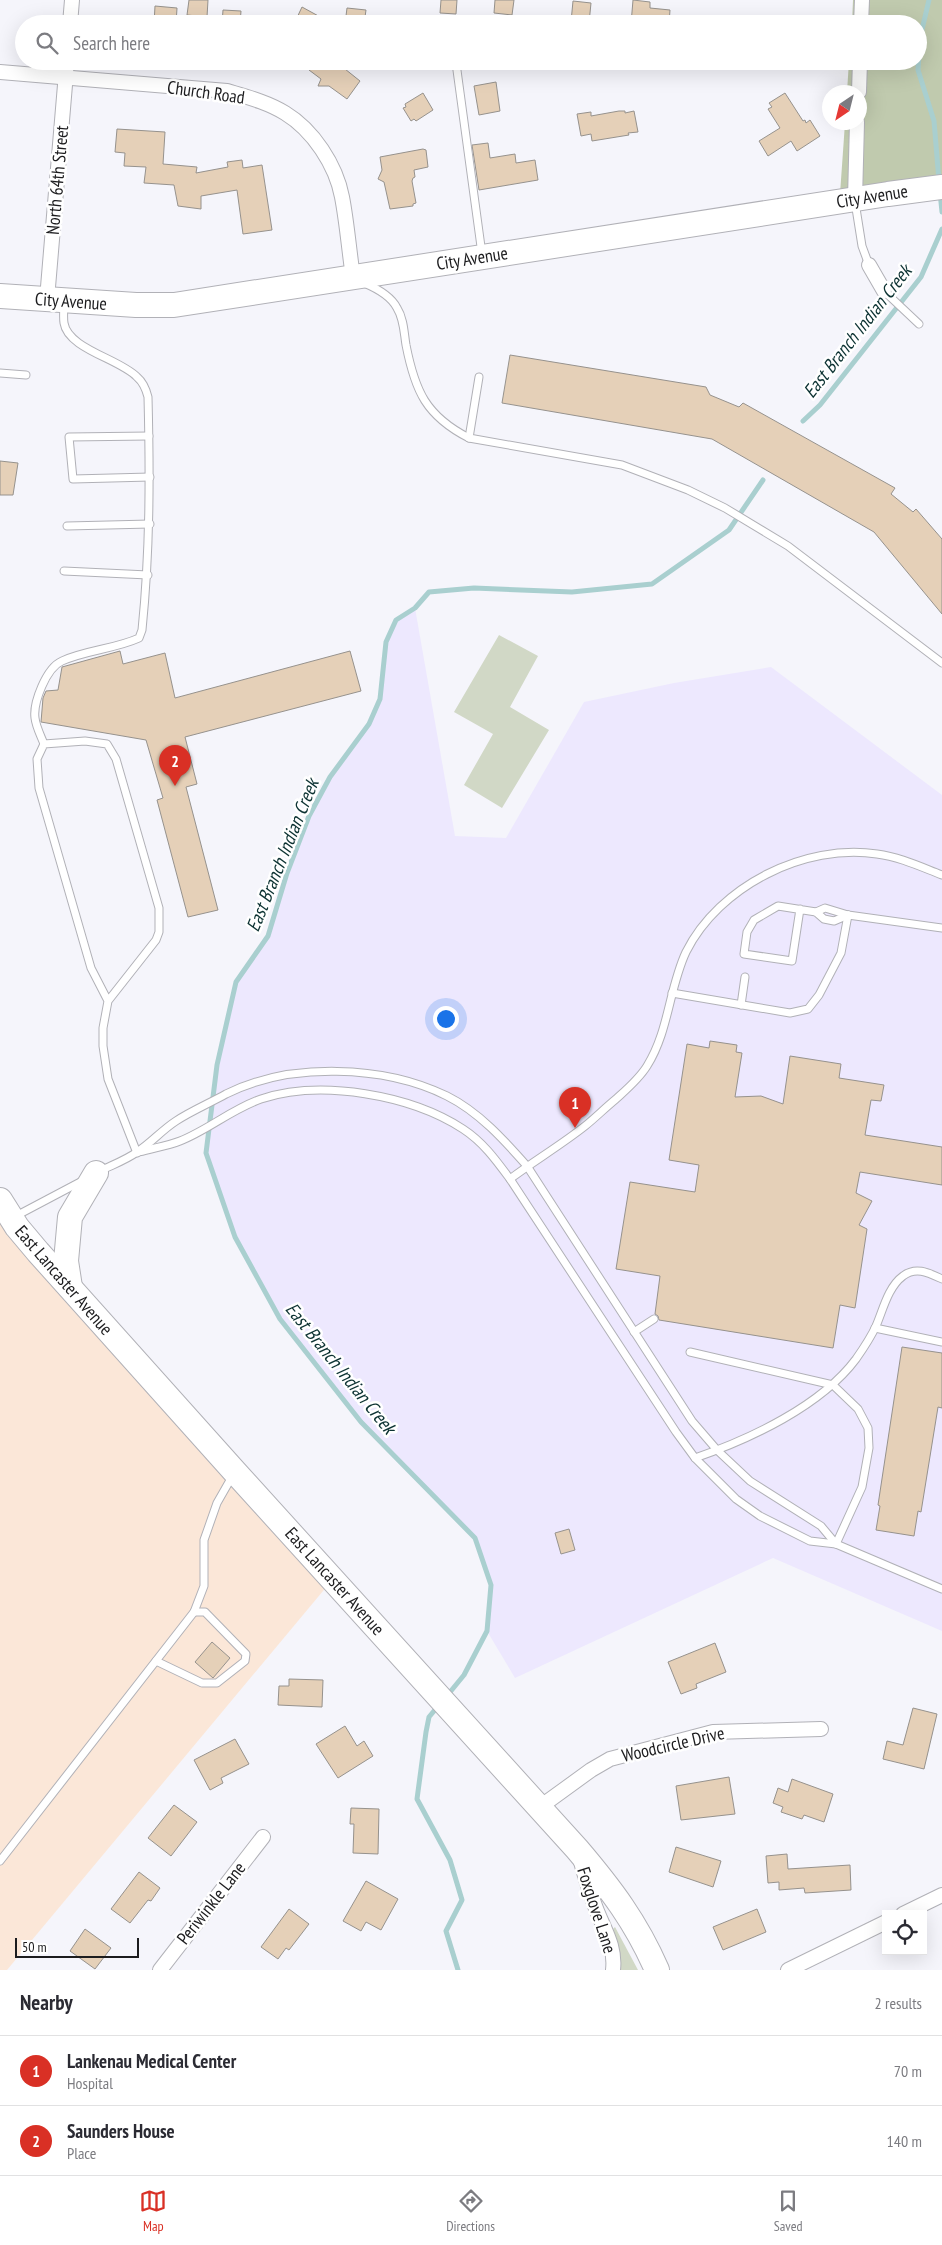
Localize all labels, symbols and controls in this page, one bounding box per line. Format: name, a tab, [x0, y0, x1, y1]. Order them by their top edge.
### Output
search box	[15, 15, 927, 70]
icon: search	[33, 29, 61, 57]
text: Search here	[73, 31, 150, 55]
street label: Church Road	[166, 75, 246, 109]
north arrow	[822, 85, 867, 130]
street label: North 64th Street	[41, 124, 73, 236]
street label: City Avenue	[835, 179, 909, 213]
street label: City Avenue	[435, 241, 509, 275]
water label: East Branch Indian Creek	[798, 258, 918, 402]
street label: City Avenue	[34, 287, 108, 315]
pin: 2	[159, 745, 191, 786]
water label: East Branch Indian Creek	[240, 773, 325, 935]
your location	[433, 1006, 459, 1032]
pin: 1	[559, 1087, 591, 1128]
street label: East Lancaster Avenue	[10, 1220, 118, 1340]
water label: East Branch Indian Creek	[281, 1297, 403, 1441]
street label: East Lancaster Avenue	[280, 1522, 390, 1640]
street label: Woodcircle Drive	[619, 1721, 727, 1767]
street label: Periwinkle Lane	[172, 1857, 250, 1949]
street label: Foxglove Lane	[572, 1864, 622, 1956]
map controls	[882, 1910, 927, 1955]
button: locate	[882, 1910, 927, 1955]
scale bar	[15, 1935, 139, 1958]
text: 50 m	[22, 1938, 47, 1956]
text: Nearby	[20, 1989, 73, 2016]
text: 2 results	[875, 1993, 922, 2013]
text: Lankenau Medical Center	[67, 2049, 236, 2073]
text: 1	[32, 2061, 40, 2081]
text: 70 m	[894, 2061, 922, 2081]
text: Hospital	[67, 2073, 113, 2093]
text: Saunders House	[67, 2119, 175, 2143]
text: 2	[32, 2131, 40, 2151]
text: 140 m	[887, 2131, 922, 2151]
text: Place	[67, 2143, 96, 2163]
tab: Map	[139, 2187, 167, 2235]
tab: Directions	[446, 2187, 495, 2235]
tab: Saved	[774, 2187, 803, 2235]

